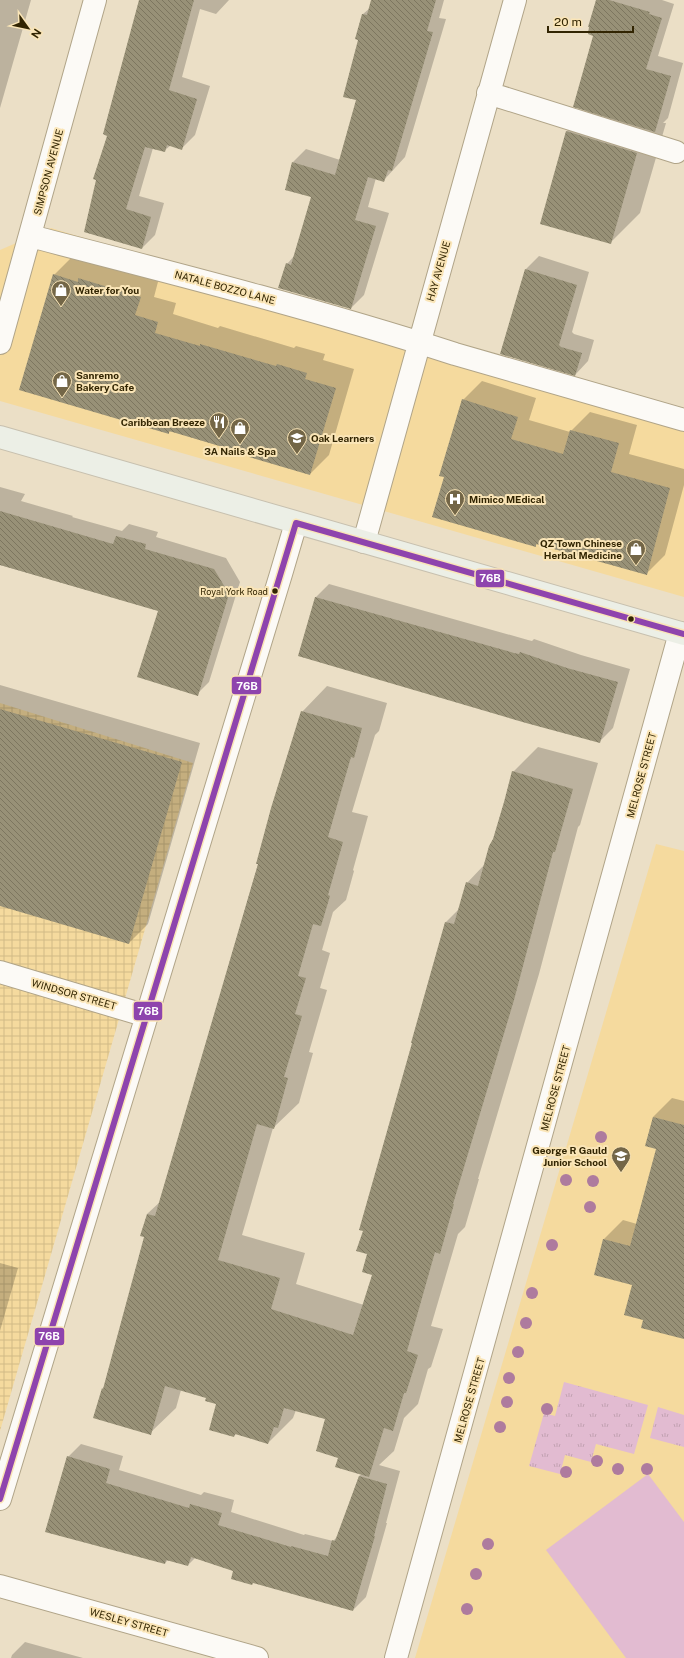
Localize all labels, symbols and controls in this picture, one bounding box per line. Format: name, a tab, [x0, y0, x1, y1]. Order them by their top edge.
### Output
north arrow	[8, 8, 48, 48]
scale bar	[548, 8, 633, 34]
text: 20 m	[554, 15, 582, 29]
text: N	[29, 27, 44, 40]
street label: SIMPSON AVENUE	[31, 128, 65, 216]
street label: HAY AVENUE	[424, 240, 452, 302]
street label: NATALE BOZZO LANE	[173, 268, 277, 306]
shop icon: Water for You	[50, 279, 72, 307]
place label: Water for You	[75, 284, 139, 296]
place label: Sanremo Bakery Cafe	[76, 369, 134, 393]
shop icon: Sanremo Bakery Cafe	[51, 370, 73, 398]
restaurant icon: Caribbean Breeze	[208, 411, 230, 439]
place label: Caribbean Breeze	[121, 416, 205, 428]
shop icon: 3A Nails & Spa	[229, 417, 251, 445]
school or university icon: Oak Learners	[286, 427, 308, 455]
place label: Oak Learners	[311, 432, 374, 444]
place label: 3A Nails & Spa	[204, 445, 276, 457]
hospital icon: Mimico MEdical	[444, 488, 466, 516]
place label: Mimico MEdical	[469, 493, 545, 505]
place label: QZ Town Chinese Herbal Medicine	[540, 537, 622, 561]
shop icon: QZ Town Chinese Herbal Medicine	[625, 538, 647, 566]
line badge: 76B	[475, 569, 505, 588]
text: 76B	[479, 572, 501, 584]
place label: Royal York Road	[200, 586, 268, 597]
marker: Royal York Road	[270, 586, 280, 596]
unlabelled marker	[626, 614, 636, 624]
line badge: 76B	[231, 676, 262, 695]
text: 76B	[236, 680, 258, 692]
street label: MELROSE STREET	[624, 731, 658, 819]
street label: WINDSOR STREET	[30, 976, 118, 1012]
line badge: 76B	[133, 1001, 163, 1021]
text: 76B	[137, 1005, 159, 1017]
street label: MELROSE STREET	[538, 1044, 572, 1132]
place label: George R Gauld Junior School	[532, 1144, 607, 1168]
school or university icon: George R Gauld Junior School	[610, 1145, 632, 1173]
line badge: 76B	[34, 1327, 65, 1346]
text: 76B	[38, 1330, 60, 1342]
street label: MELROSE STREET	[451, 1356, 487, 1444]
street label: WESLEY STREET	[88, 1605, 170, 1639]

